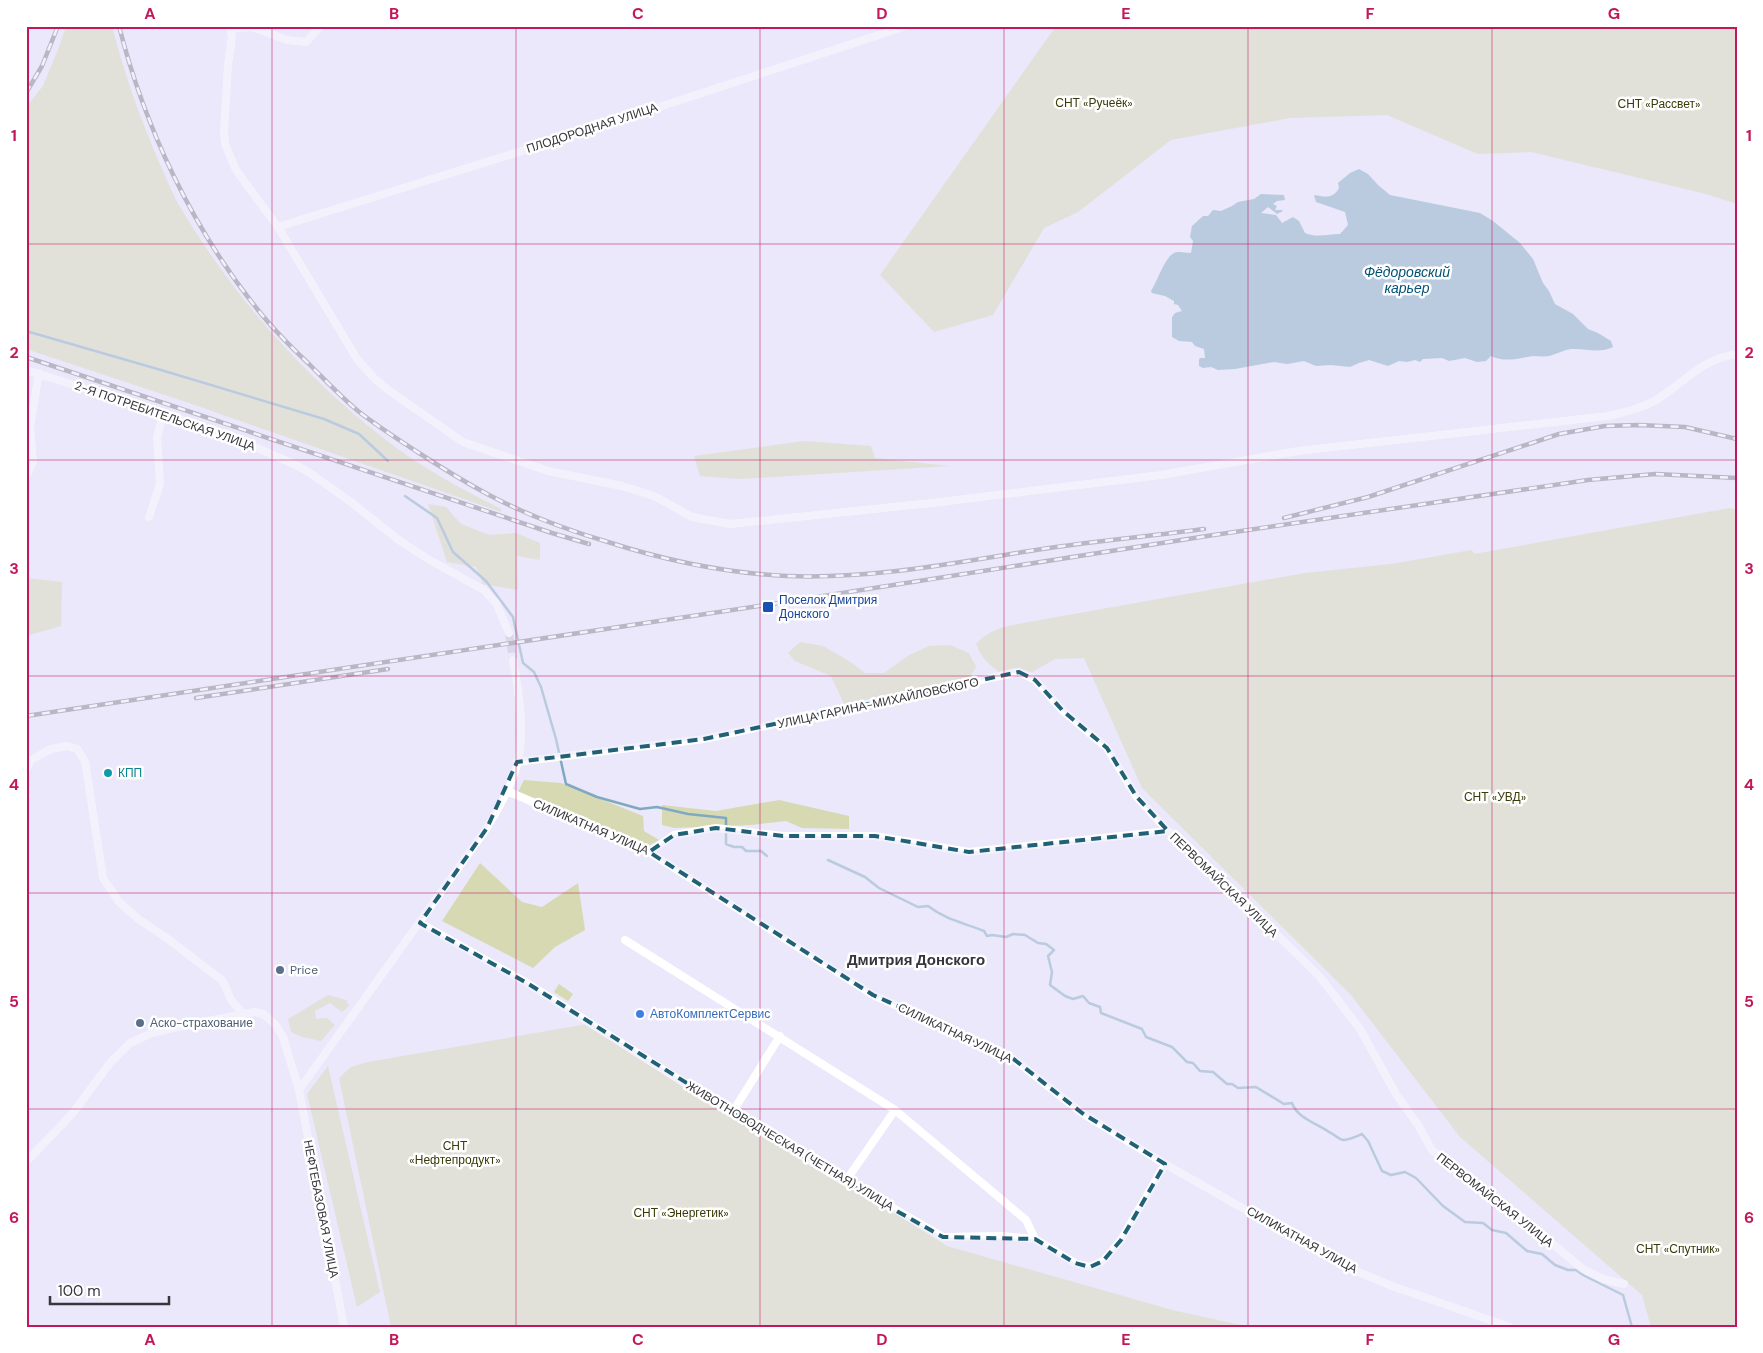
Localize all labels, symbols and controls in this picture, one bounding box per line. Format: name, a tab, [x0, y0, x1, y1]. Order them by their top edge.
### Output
text: A	[144, 3, 156, 24]
text: B	[389, 3, 399, 24]
text: C	[632, 3, 644, 24]
text: D	[876, 3, 888, 24]
text: E	[1121, 3, 1131, 24]
text: F	[1366, 3, 1375, 24]
text: G	[1608, 3, 1620, 24]
park label: СНТ «Ручеёк»	[1055, 95, 1133, 111]
park label: СНТ «Рассвет»	[1618, 96, 1701, 112]
street label: ПЛОДОРОДНАЯ УЛИЦА	[524, 99, 660, 157]
text: 1	[11, 125, 17, 146]
text: 1	[1746, 125, 1752, 146]
water label: Фёдоровский карьер	[1364, 263, 1450, 297]
text: 2	[9, 342, 19, 363]
text: 2	[1744, 342, 1754, 363]
street label: 2-Я ПОТРЕБИТЕЛЬСКАЯ УЛИЦА	[73, 378, 257, 454]
text: 3	[9, 558, 19, 579]
text: 3	[1744, 558, 1754, 579]
place label: Поселок Дмитрия Донского	[779, 592, 877, 622]
marker: Поселок Дмитрия Донского	[761, 600, 775, 614]
street label: УЛИЦА ГАРИНА-МИХАЙЛОВСКОГО	[776, 674, 980, 732]
place label: КПП	[118, 765, 142, 781]
marker: КПП	[102, 767, 114, 779]
text: 4	[9, 774, 19, 795]
text: 4	[1744, 774, 1754, 795]
park label: СНТ «УВД»	[1464, 789, 1526, 805]
street label: СИЛИКАТНАЯ УЛИЦА	[531, 795, 651, 859]
street label: ПЕРВОМАЙСКАЯ УЛИЦА	[1167, 829, 1281, 941]
district label: Дмитрия Донского	[847, 950, 985, 970]
place label: Price	[290, 962, 318, 978]
marker: Price	[274, 964, 286, 976]
text: 5	[9, 991, 19, 1012]
text: 5	[1744, 991, 1754, 1012]
street label: СИЛИКАТНАЯ УЛИЦА	[895, 999, 1015, 1067]
place label: АвтоКомплектСервис	[650, 1006, 770, 1022]
marker: АвтоКомплектСервис	[634, 1008, 646, 1020]
place label: Аско-страхование	[150, 1015, 253, 1031]
marker: Аско-страхование	[134, 1017, 146, 1029]
street label: ЖИВОТНОВОДЧЕСКАЯ (ЧЕТНАЯ) УЛИЦА	[683, 1078, 897, 1214]
park label: СНТ «Нефтепродукт»	[409, 1138, 501, 1168]
street label: НЕФТЕБАЗОВАЯ УЛИЦА	[300, 1139, 342, 1279]
street label: ПЕРВОМАЙСКАЯ УЛИЦА	[1433, 1149, 1557, 1251]
street label: СИЛИКАТНАЯ УЛИЦА	[1244, 1203, 1360, 1277]
park label: СНТ «Энергетик»	[633, 1205, 729, 1221]
text: 6	[9, 1207, 19, 1228]
text: 6	[1744, 1207, 1754, 1228]
park label: СНТ «Спутник»	[1636, 1241, 1720, 1257]
scale bar	[50, 1273, 169, 1305]
text: 100 m	[58, 1281, 101, 1301]
text: A	[144, 1329, 156, 1350]
text: B	[389, 1329, 399, 1350]
text: C	[632, 1329, 644, 1350]
text: D	[876, 1329, 888, 1350]
text: E	[1121, 1329, 1131, 1350]
text: F	[1366, 1329, 1375, 1350]
text: G	[1608, 1329, 1620, 1350]

